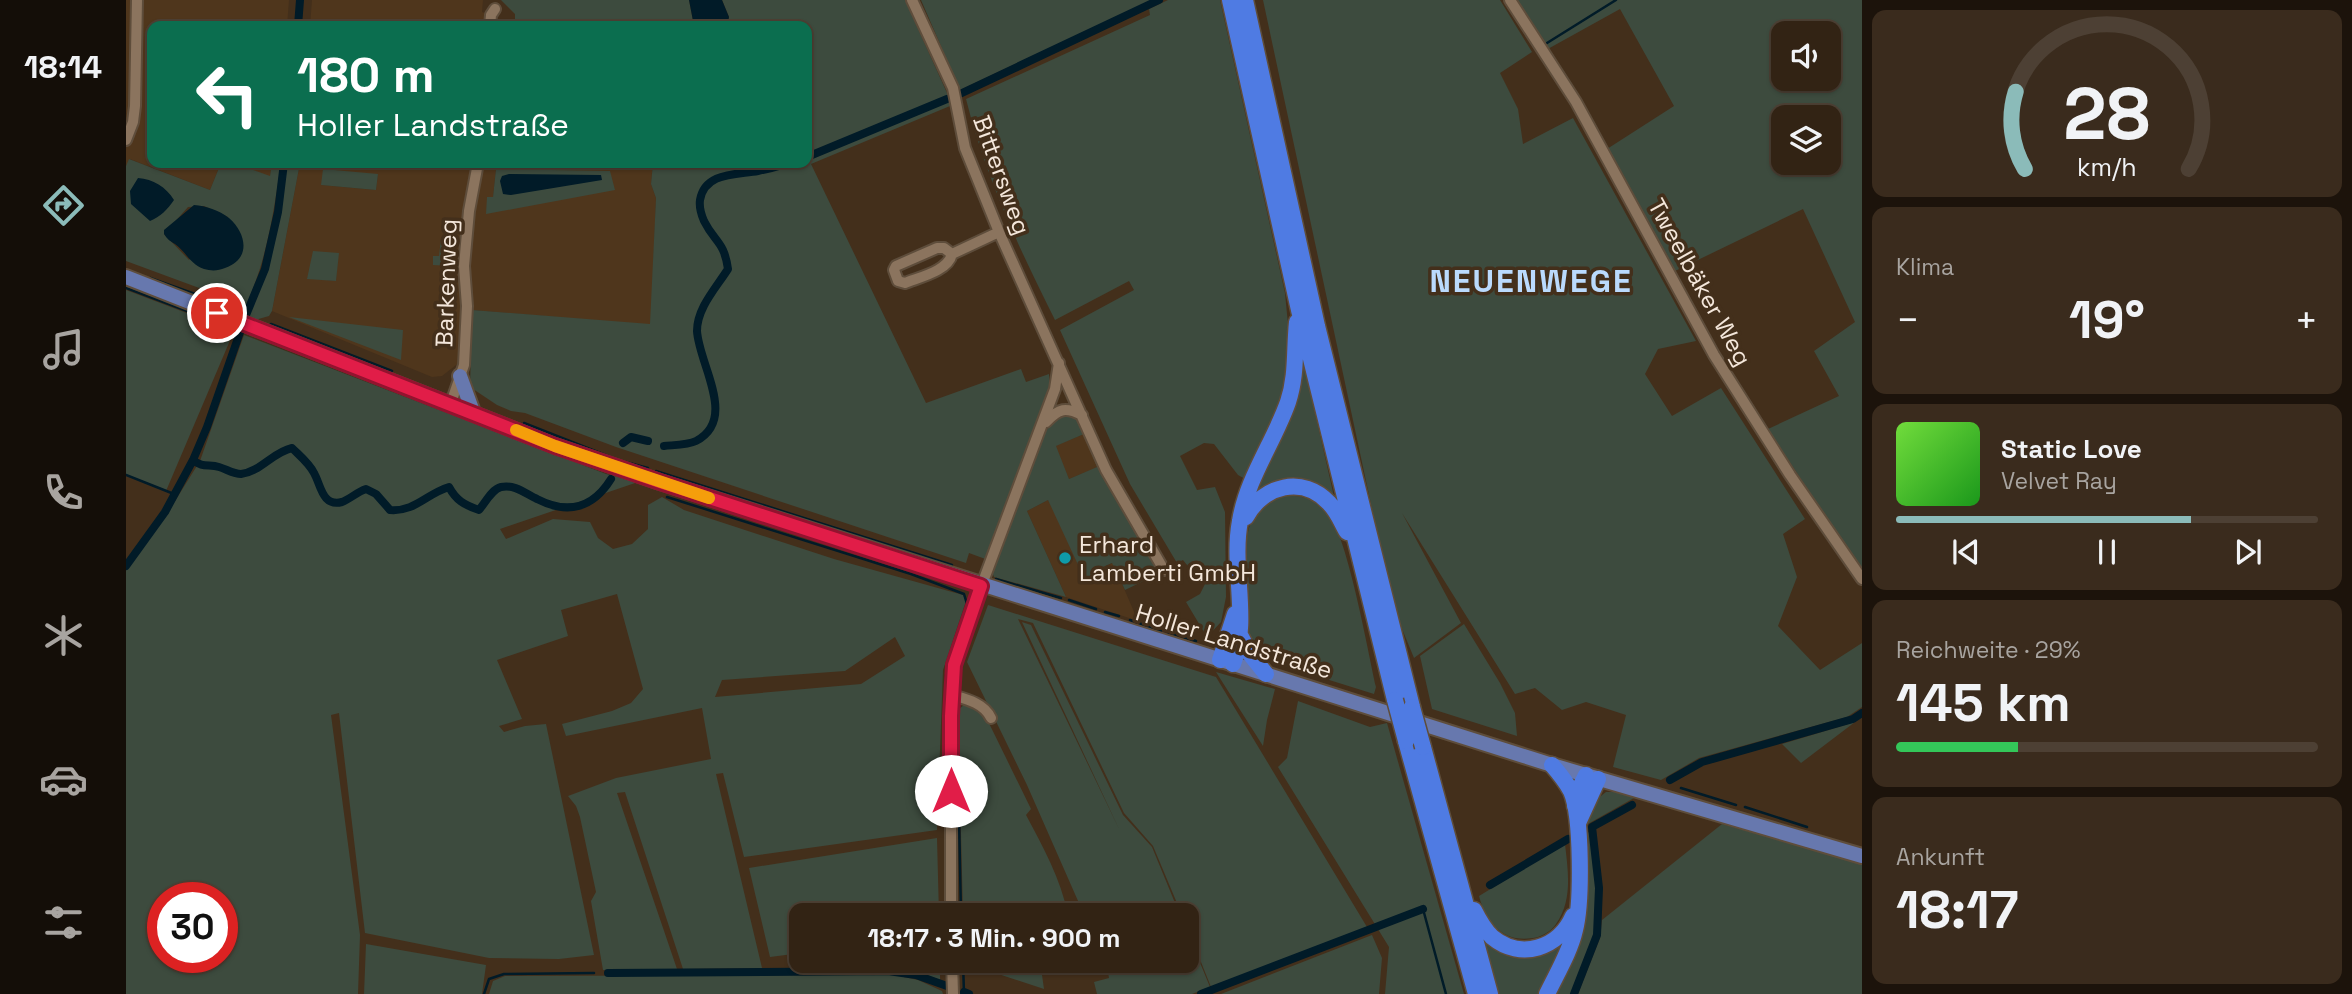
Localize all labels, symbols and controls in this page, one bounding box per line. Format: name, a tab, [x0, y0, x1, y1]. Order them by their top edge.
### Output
map controls	[1771, 21, 1841, 175]
button: sound	[1771, 21, 1841, 91]
text: 180 m	[297, 44, 435, 106]
text: 18:14	[24, 47, 102, 87]
icon: left	[182, 49, 273, 140]
text: 28	[2064, 68, 2150, 161]
text: Holler Landstraße	[297, 105, 569, 145]
button: layers	[1771, 105, 1841, 175]
street label: Bittersweg	[966, 111, 1038, 239]
text: km/h	[2077, 151, 2137, 183]
icon: directions	[39, 181, 88, 230]
street label: Tweelbäker Weg	[1641, 193, 1759, 371]
street label: Barkenweg	[428, 218, 464, 348]
text: Klima	[1896, 252, 1954, 282]
district label: NEUENWEGE	[1429, 261, 1633, 301]
pin	[187, 283, 247, 343]
text: 19°	[2069, 287, 2145, 353]
icon: arrive	[198, 294, 236, 332]
text: −	[1896, 296, 1920, 344]
text: +	[2294, 296, 2318, 344]
icon: music	[39, 325, 88, 374]
text: Static Love	[2001, 432, 2142, 466]
text: Velvet Ray	[2001, 466, 2117, 496]
icon: phone	[39, 468, 88, 517]
place label: Erhard Lamberti GmbH	[1079, 529, 1256, 588]
icon: previous	[1947, 533, 1985, 571]
icon: pause	[2088, 533, 2126, 571]
icon: next	[2229, 533, 2267, 571]
marker: Erhard Lamberti GmbH	[1057, 550, 1073, 566]
street label: Holler Landstraße	[1132, 596, 1336, 686]
icon: climate	[39, 611, 88, 660]
text: Reichweite · 29%	[1896, 635, 2081, 665]
text: 145 km	[1896, 670, 2071, 736]
position arrow	[914, 754, 988, 828]
icon: car	[39, 755, 88, 804]
text: Ankunft	[1896, 842, 1985, 872]
text: 18:17	[1896, 877, 2019, 943]
speed limit sign: 30	[147, 882, 238, 973]
icon: filters	[39, 898, 88, 947]
text: 18:17 · 3 Min. · 900 m	[868, 921, 1120, 955]

